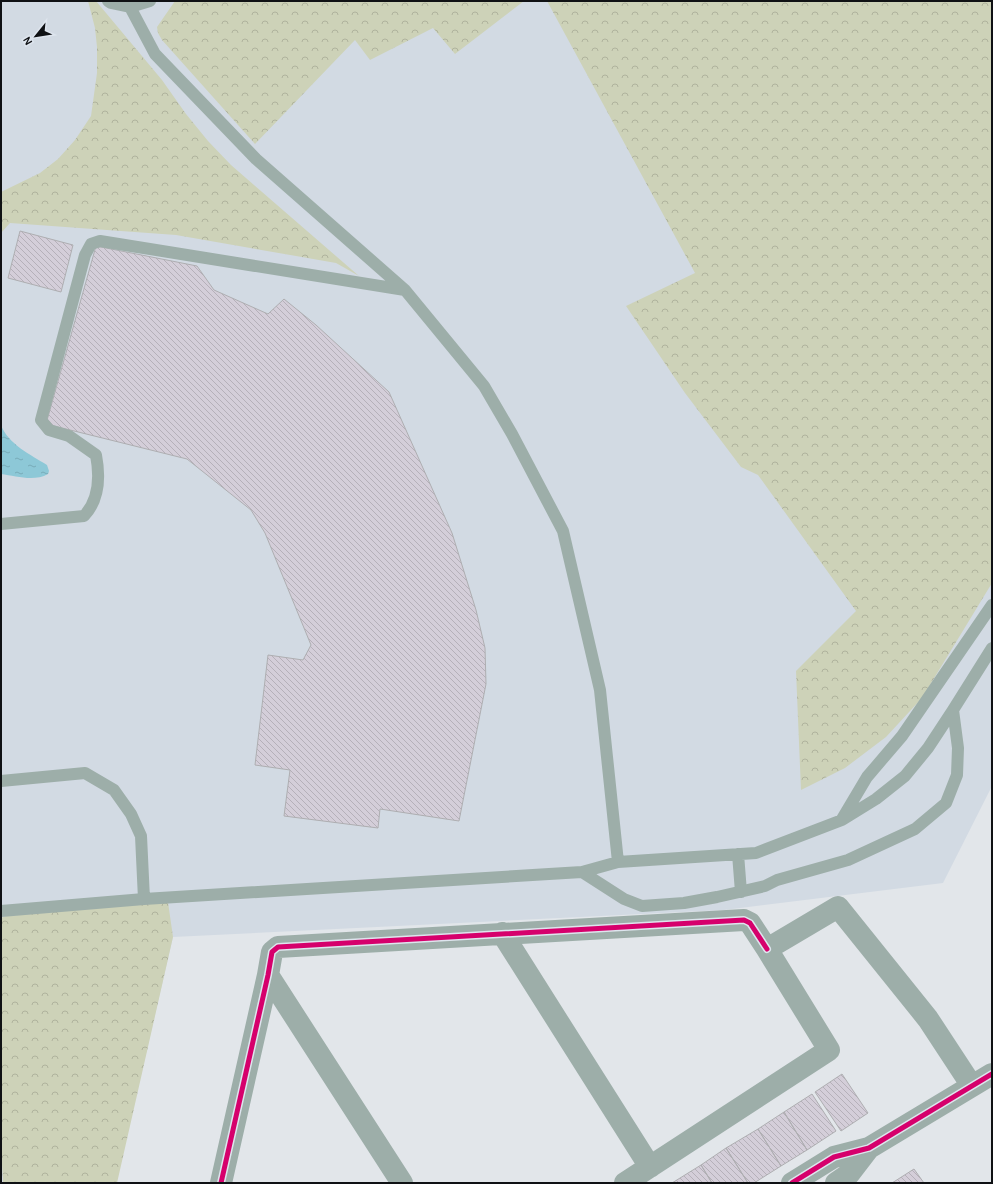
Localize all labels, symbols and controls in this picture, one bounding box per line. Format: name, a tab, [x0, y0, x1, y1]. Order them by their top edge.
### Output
north arrow	[16, 16, 56, 56]
text: N	[20, 34, 35, 47]

